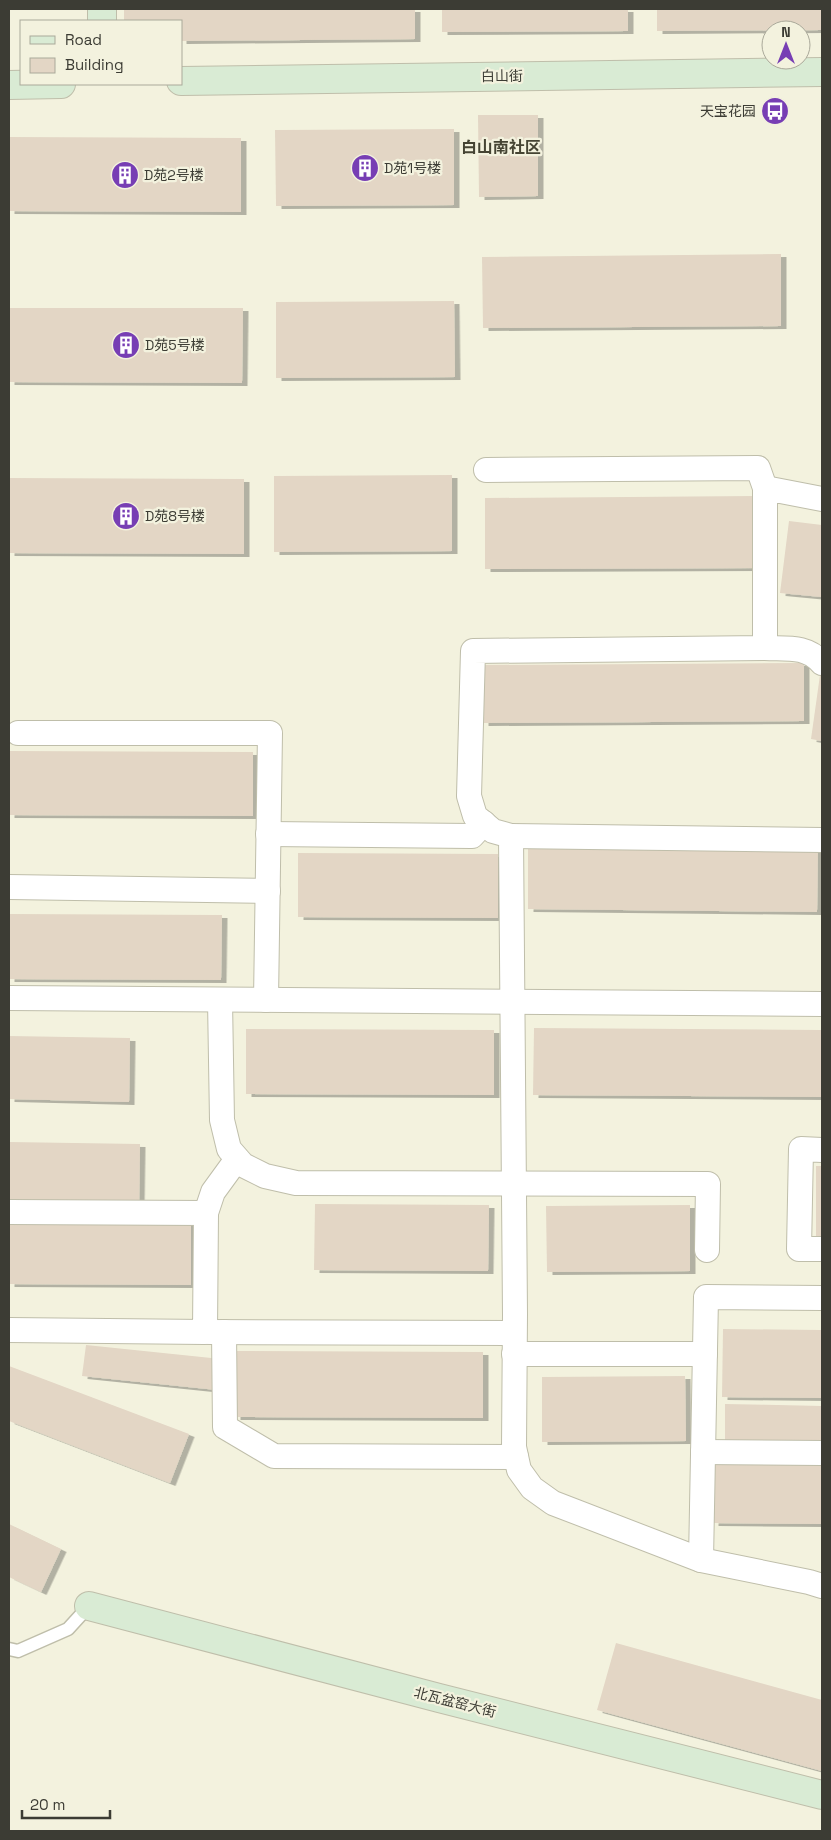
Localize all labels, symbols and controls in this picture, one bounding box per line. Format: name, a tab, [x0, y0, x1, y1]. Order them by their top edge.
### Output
legend	[20, 20, 182, 85]
north arrow	[761, 20, 811, 70]
text: N	[781, 23, 791, 41]
text: Road	[65, 30, 102, 49]
text: Building	[65, 55, 124, 74]
street label: 白山街	[481, 67, 523, 85]
bus stop icon: 天宝花园	[760, 96, 790, 126]
place label: 天宝花园	[700, 102, 756, 120]
district label: 白山南社区	[461, 137, 541, 158]
building icon: D苑1号楼	[350, 153, 380, 183]
place label: D苑1号楼	[384, 159, 441, 177]
building icon: D苑2号楼	[110, 160, 140, 190]
place label: D苑2号楼	[144, 166, 204, 184]
building icon: D苑5号楼	[111, 330, 141, 360]
place label: D苑5号楼	[145, 336, 205, 354]
building icon: D苑8号楼	[111, 501, 141, 531]
place label: D苑8号楼	[145, 507, 205, 525]
street label: 北瓦盆窑大街	[412, 1683, 498, 1721]
scale bar	[22, 1788, 110, 1820]
text: 20 m	[30, 1795, 65, 1814]

